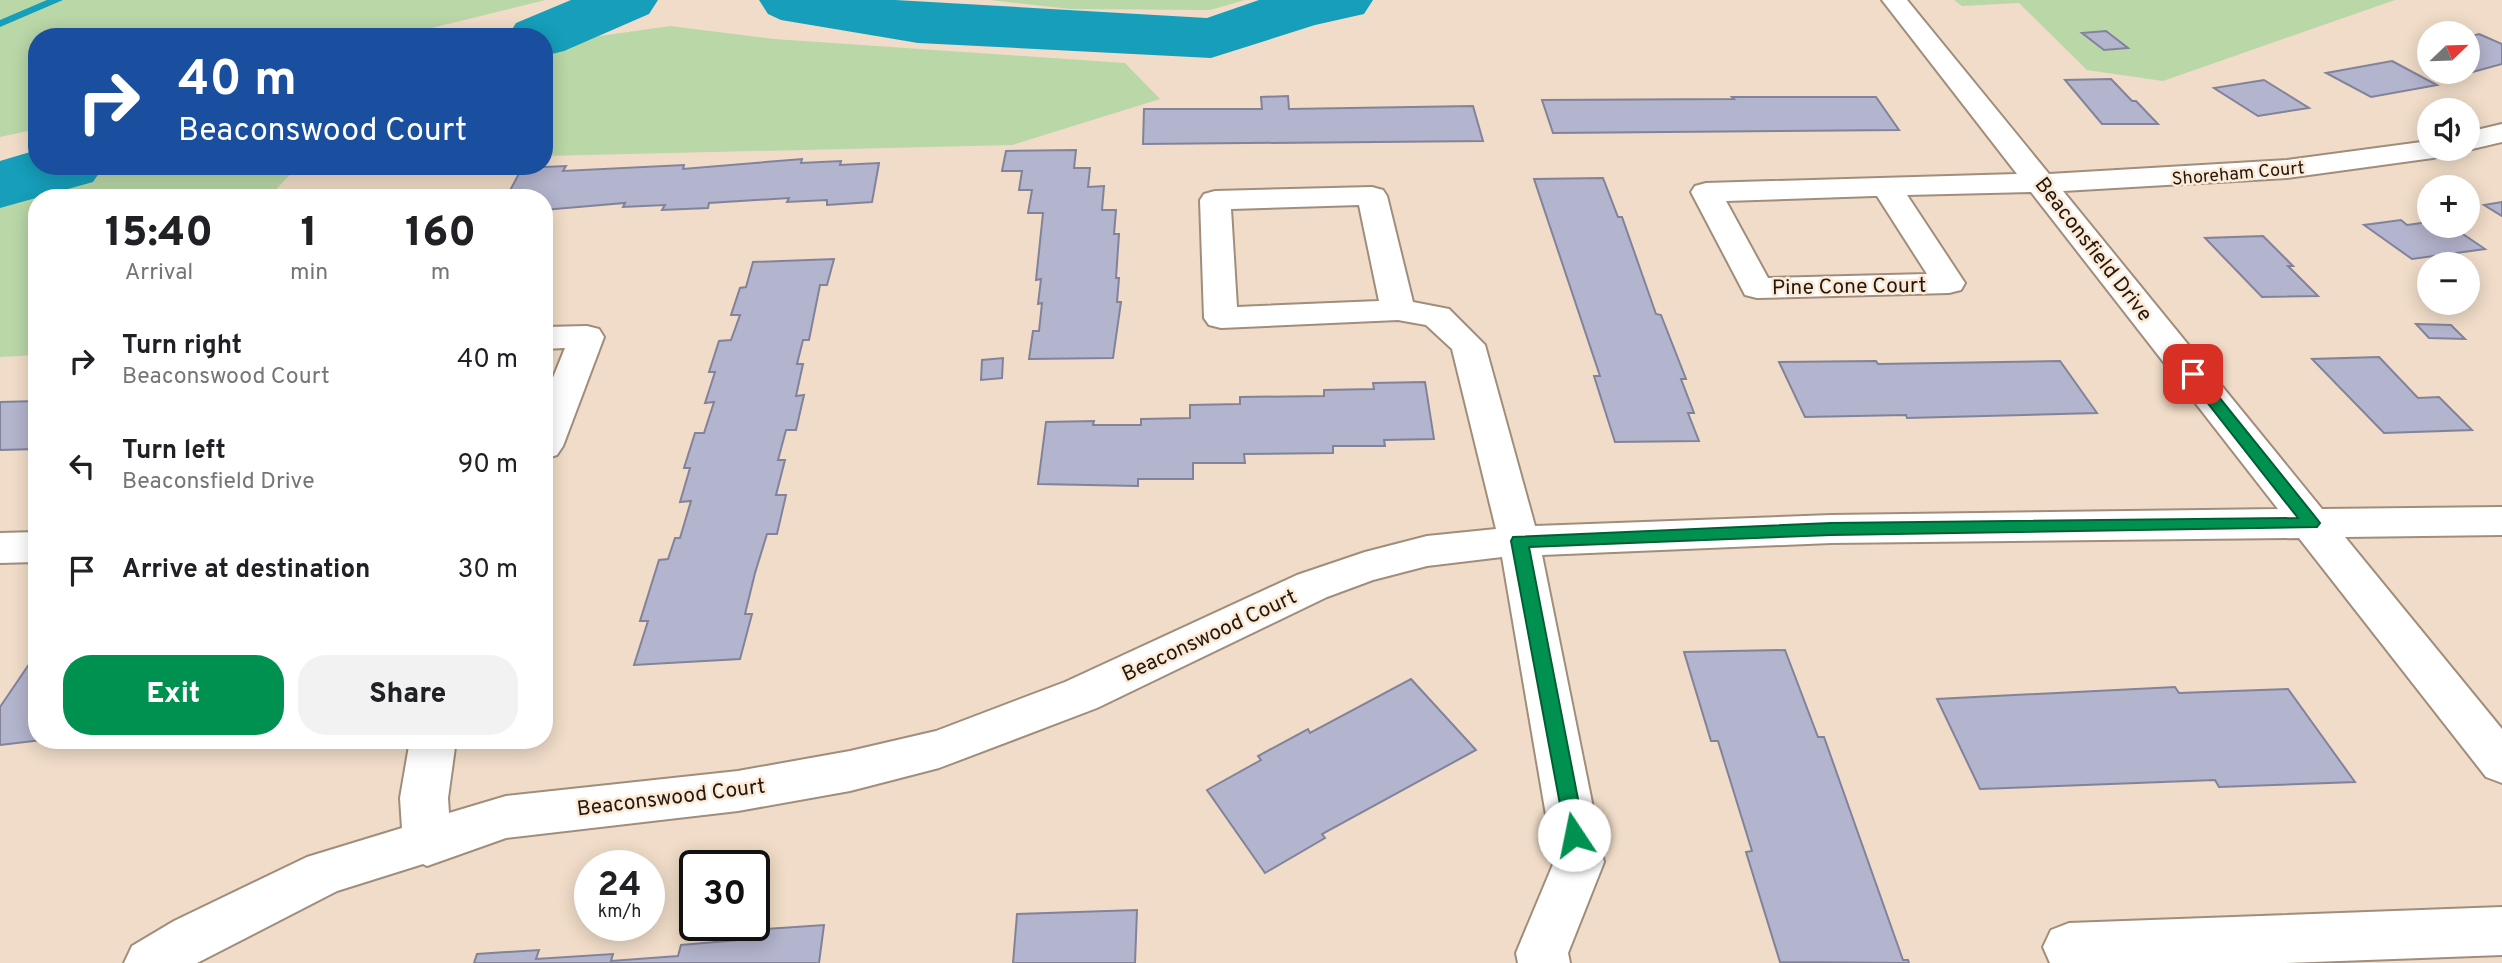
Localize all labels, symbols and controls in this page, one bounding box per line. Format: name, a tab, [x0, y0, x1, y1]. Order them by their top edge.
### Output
north arrow	[2417, 21, 2480, 84]
map controls	[2417, 21, 2480, 315]
text: 40 m	[178, 51, 297, 113]
icon: right	[63, 56, 154, 147]
button: sound	[2417, 98, 2480, 161]
text: Beaconswood Court	[178, 112, 467, 152]
street label: Shoreham Court	[2171, 157, 2305, 192]
street label: Beaconsfield Drive	[2028, 172, 2158, 328]
button: +	[2417, 175, 2480, 238]
text: 15:40	[105, 208, 213, 261]
text: 1	[301, 208, 318, 261]
text: 160	[405, 208, 476, 261]
button: −	[2417, 252, 2480, 315]
text: Arrival	[125, 259, 193, 288]
text: min	[290, 259, 328, 288]
text: m	[431, 259, 450, 288]
street label: Pine Cone Court	[1772, 273, 1926, 302]
text: Turn right	[122, 330, 242, 363]
icon: right	[63, 342, 101, 380]
text: 40 m	[457, 344, 518, 377]
pin	[2163, 344, 2223, 404]
icon: arrive	[2174, 355, 2212, 393]
text: Beaconswood Court	[122, 363, 330, 392]
text: Turn left	[122, 435, 226, 468]
icon: left	[63, 447, 101, 485]
text: 90 m	[458, 449, 518, 482]
text: Beaconsfield Drive	[122, 468, 315, 497]
icon: arrive	[63, 552, 101, 590]
text: Arrive at destination	[122, 554, 370, 587]
text: 30 m	[458, 554, 518, 587]
street label: Beaconswood Court	[1118, 584, 1301, 689]
button: Exit	[63, 655, 284, 735]
button: Share	[298, 655, 518, 735]
street label: Beaconswood Court	[575, 774, 767, 823]
position arrow	[1537, 798, 1611, 872]
speed limit sign: 30	[679, 850, 770, 941]
text: 24	[598, 864, 641, 908]
text: km/h	[598, 901, 641, 924]

